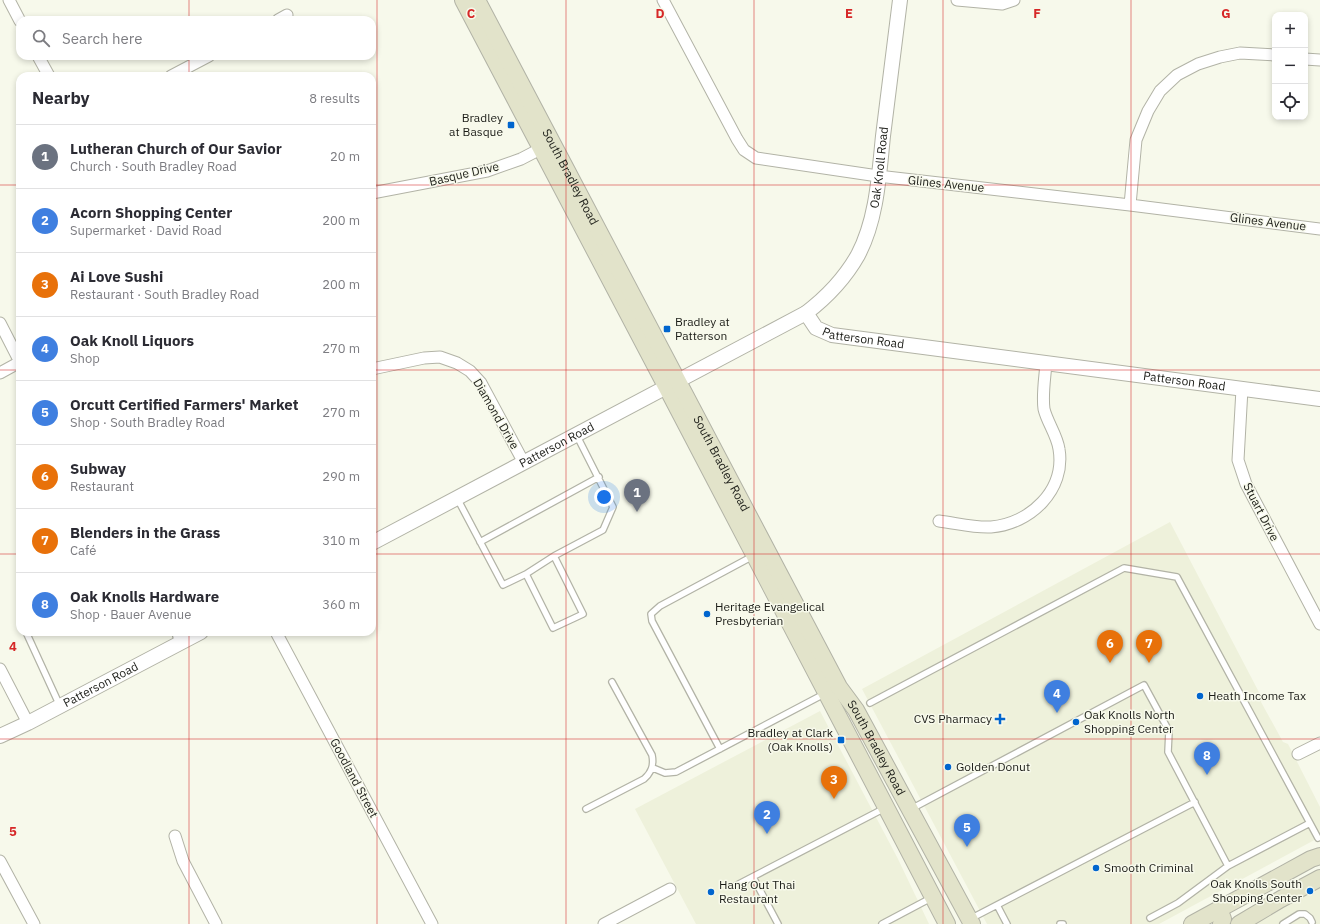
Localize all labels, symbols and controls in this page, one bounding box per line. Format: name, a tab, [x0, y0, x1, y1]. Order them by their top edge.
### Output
text: C	[467, 5, 476, 22]
text: D	[655, 5, 665, 22]
text: E	[845, 5, 853, 22]
text: F	[1033, 5, 1041, 22]
text: G	[1221, 5, 1231, 22]
map controls	[1272, 12, 1308, 120]
button: +	[1272, 12, 1308, 48]
search box	[16, 16, 376, 60]
icon: search	[30, 27, 52, 49]
text: Search here	[62, 29, 142, 48]
button: −	[1272, 48, 1308, 84]
button: locate	[1272, 84, 1308, 120]
text: Nearby	[32, 87, 90, 109]
text: 8 results	[309, 90, 360, 107]
place label: Bradley at Basque	[449, 110, 503, 139]
marker: Bradley at Basque	[506, 120, 516, 130]
street label: South Bradley Road	[539, 126, 602, 227]
street label: Oak Knoll Road	[866, 126, 891, 210]
text: Lutheran Church of Our Savior	[70, 139, 282, 158]
text: 1	[41, 148, 49, 165]
text: 20 m	[330, 148, 360, 165]
text: Church · South Bradley Road	[70, 158, 237, 175]
street label: Basque Drive	[428, 158, 501, 189]
street label: Glines Avenue	[907, 172, 985, 195]
text: Acorn Shopping Center	[70, 203, 232, 222]
street label: Glines Avenue	[1229, 209, 1307, 234]
text: 2	[41, 212, 49, 229]
text: 200 m	[322, 212, 360, 229]
text: Supermarket · David Road	[70, 222, 222, 239]
text: Ai Love Sushi	[70, 267, 163, 286]
text: 3	[41, 276, 49, 293]
text: 200 m	[322, 276, 360, 293]
text: Restaurant · South Bradley Road	[70, 286, 259, 303]
place label: Bradley at Patterson	[675, 314, 730, 343]
marker: Bradley at Patterson	[662, 324, 672, 334]
street label: Patterson Road	[820, 324, 905, 351]
text: Oak Knoll Liquors	[70, 331, 194, 350]
text: 4	[41, 340, 49, 357]
text: 270 m	[322, 340, 360, 357]
text: Shop	[70, 350, 100, 367]
street label: Patterson Road	[1142, 368, 1226, 394]
street label: Diamond Drive	[470, 376, 523, 452]
text: Orcutt Certified Farmers' Market	[70, 395, 298, 414]
text: 5	[41, 404, 49, 421]
text: 270 m	[322, 404, 360, 421]
street label: South Bradley Road	[690, 413, 753, 514]
text: Shop · South Bradley Road	[70, 414, 225, 431]
street label: Patterson Road	[516, 419, 597, 471]
text: Subway	[70, 459, 126, 478]
text: 6	[41, 468, 49, 485]
text: 290 m	[322, 468, 360, 485]
text: Restaurant	[70, 478, 134, 495]
pin: 1	[624, 479, 650, 512]
street label: Stuart Drive	[1240, 480, 1283, 544]
your location	[594, 487, 614, 507]
text: Blenders in the Grass	[70, 523, 220, 542]
text: 7	[41, 532, 49, 549]
text: 310 m	[322, 532, 360, 549]
text: Café	[70, 542, 96, 559]
text: Oak Knolls Hardware	[70, 587, 219, 606]
text: 8	[41, 596, 49, 613]
text: 360 m	[322, 596, 360, 613]
place label: Heritage Evangelical Presbyterian	[715, 599, 825, 628]
text: Shop · Bauer Avenue	[70, 606, 191, 623]
marker: Heritage Evangelical Presbyterian	[702, 609, 712, 619]
pin: 6	[1097, 630, 1123, 663]
pin: 7	[1136, 630, 1162, 663]
text: 4	[9, 638, 17, 655]
street label: Patterson Road	[60, 658, 141, 710]
pin: 4	[1044, 680, 1070, 713]
place label: Heath Income Tax	[1208, 688, 1306, 703]
marker: Heath Income Tax	[1195, 691, 1205, 701]
street label: South Bradley Road	[844, 697, 909, 798]
place label: Oak Knolls North Shopping Center	[1084, 707, 1175, 736]
place label: CVS Pharmacy	[914, 711, 992, 726]
marker: CVS Pharmacy	[995, 714, 1005, 724]
marker: Oak Knolls North Shopping Center	[1071, 717, 1081, 727]
place label: Bradley at Clark (Oak Knolls)	[748, 725, 834, 754]
street label: Goodland Street	[327, 735, 382, 820]
marker: Bradley at Clark (Oak Knolls)	[836, 735, 846, 745]
pin: 8	[1194, 742, 1220, 775]
place label: Golden Donut	[956, 759, 1030, 774]
marker: Golden Donut	[943, 762, 953, 772]
pin: 3	[821, 766, 847, 799]
pin: 2	[754, 801, 780, 834]
pin: 5	[954, 814, 980, 847]
text: 5	[9, 823, 17, 840]
place label: Smooth Criminal	[1104, 860, 1194, 875]
marker: Smooth Criminal	[1091, 863, 1101, 873]
place label: Oak Knolls South Shopping Center	[1210, 876, 1303, 905]
place label: Hang Out Thai Restaurant	[719, 877, 795, 906]
marker: Oak Knolls South Shopping Center	[1305, 886, 1315, 896]
marker: Hang Out Thai Restaurant	[706, 887, 716, 897]

